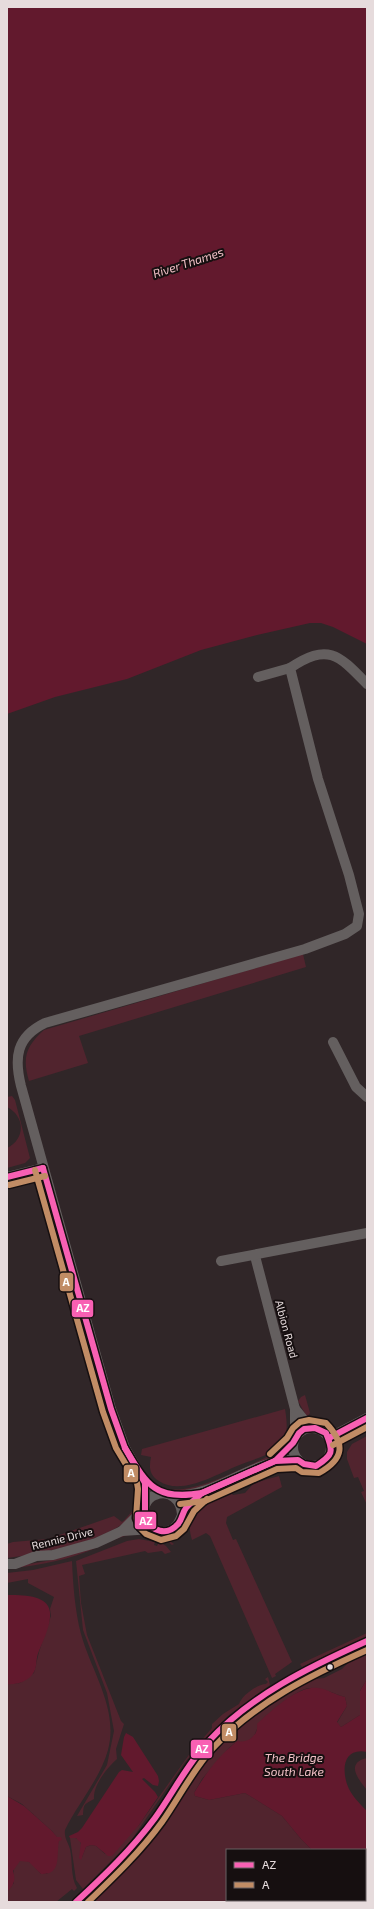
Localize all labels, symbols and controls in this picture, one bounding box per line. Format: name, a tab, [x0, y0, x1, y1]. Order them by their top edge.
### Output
water label: River Thames	[151, 244, 225, 280]
line badge: A	[59, 1272, 74, 1292]
text: A	[62, 1275, 70, 1288]
line badge: AZ	[71, 1299, 94, 1318]
street label: Albion Road	[273, 1299, 301, 1359]
text: AZ	[76, 1301, 90, 1314]
line badge: A	[123, 1464, 139, 1483]
text: A	[127, 1466, 135, 1479]
line badge: AZ	[134, 1511, 157, 1530]
text: AZ	[139, 1514, 153, 1527]
street label: Rennie Drive	[30, 1524, 94, 1552]
unlabelled marker	[325, 1662, 335, 1672]
line badge: A	[221, 1723, 237, 1742]
text: A	[225, 1725, 233, 1738]
line badge: AZ	[190, 1739, 213, 1759]
text: AZ	[195, 1742, 209, 1755]
water label: The Bridge South Lake	[264, 1750, 325, 1778]
legend	[226, 1849, 366, 1901]
text: AZ	[262, 1857, 276, 1871]
text: A	[262, 1877, 270, 1891]

